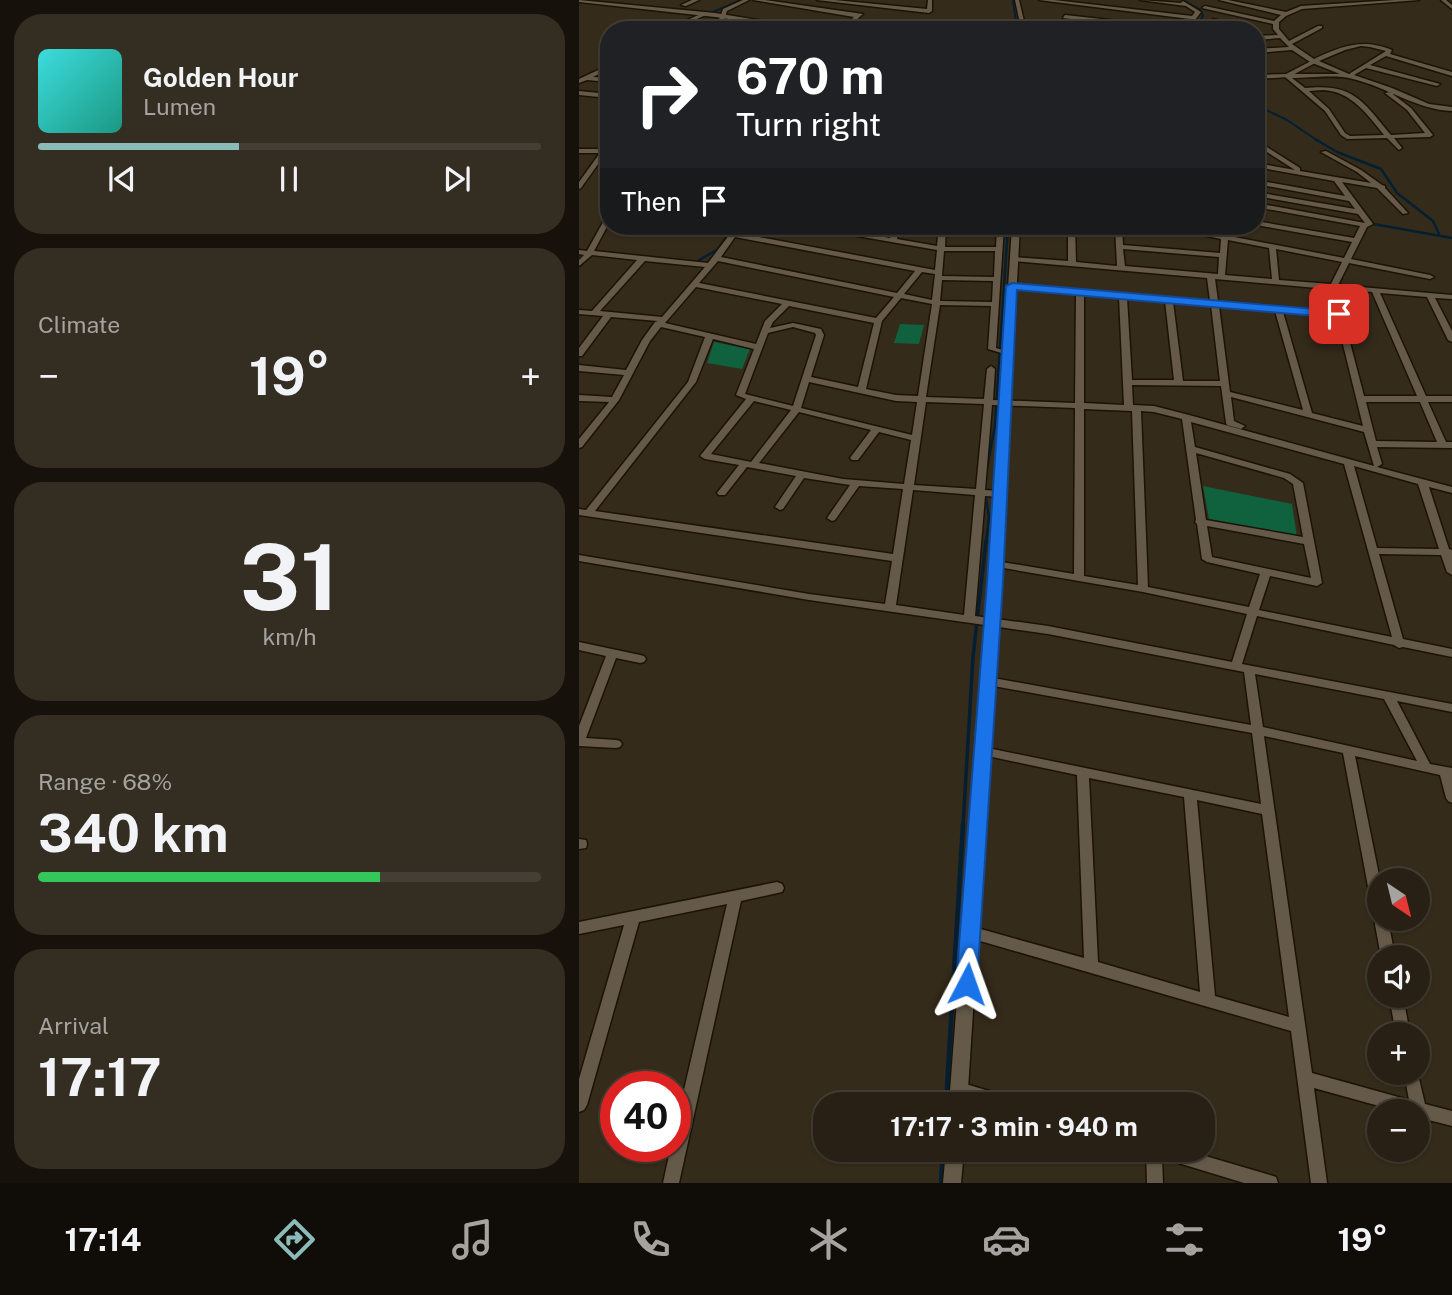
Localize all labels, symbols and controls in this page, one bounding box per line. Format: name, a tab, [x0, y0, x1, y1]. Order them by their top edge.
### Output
text: 670 m	[736, 47, 884, 105]
icon: right	[621, 49, 712, 140]
text: Golden Hour	[143, 62, 298, 93]
text: Lumen	[143, 93, 216, 120]
text: Turn right	[736, 106, 881, 143]
icon: previous	[103, 160, 141, 198]
icon: pause	[270, 160, 308, 198]
icon: next	[438, 160, 476, 198]
icon: arrive	[695, 182, 733, 220]
text: Then	[621, 186, 681, 217]
pin	[1309, 284, 1369, 344]
icon: arrive	[1320, 295, 1358, 333]
text: Climate	[38, 311, 120, 338]
text: 19°	[249, 346, 330, 407]
text: −	[38, 354, 59, 399]
text: +	[520, 354, 541, 399]
text: 31	[240, 524, 339, 630]
text: km/h	[262, 623, 317, 650]
text: Range · 68%	[38, 768, 172, 795]
text: 340 km	[38, 803, 228, 864]
north arrow	[1367, 868, 1429, 931]
map controls	[1367, 868, 1430, 1162]
button: sound	[1367, 945, 1430, 1008]
position arrow	[930, 947, 1004, 1021]
text: Arrival	[38, 1012, 109, 1039]
button: +	[1367, 1022, 1430, 1085]
text: 17:17	[38, 1047, 162, 1108]
speed limit sign: 40	[600, 1071, 691, 1162]
button: −	[1367, 1099, 1430, 1162]
text: 17:17 · 3 min · 940 m	[890, 1111, 1138, 1142]
icon: directions	[270, 1215, 319, 1264]
icon: music	[448, 1215, 497, 1264]
icon: phone	[626, 1215, 675, 1264]
icon: climate	[804, 1215, 853, 1264]
icon: car	[982, 1215, 1031, 1264]
icon: filters	[1160, 1215, 1209, 1264]
text: 17:14	[64, 1221, 141, 1258]
text: 19°	[1338, 1221, 1388, 1258]

